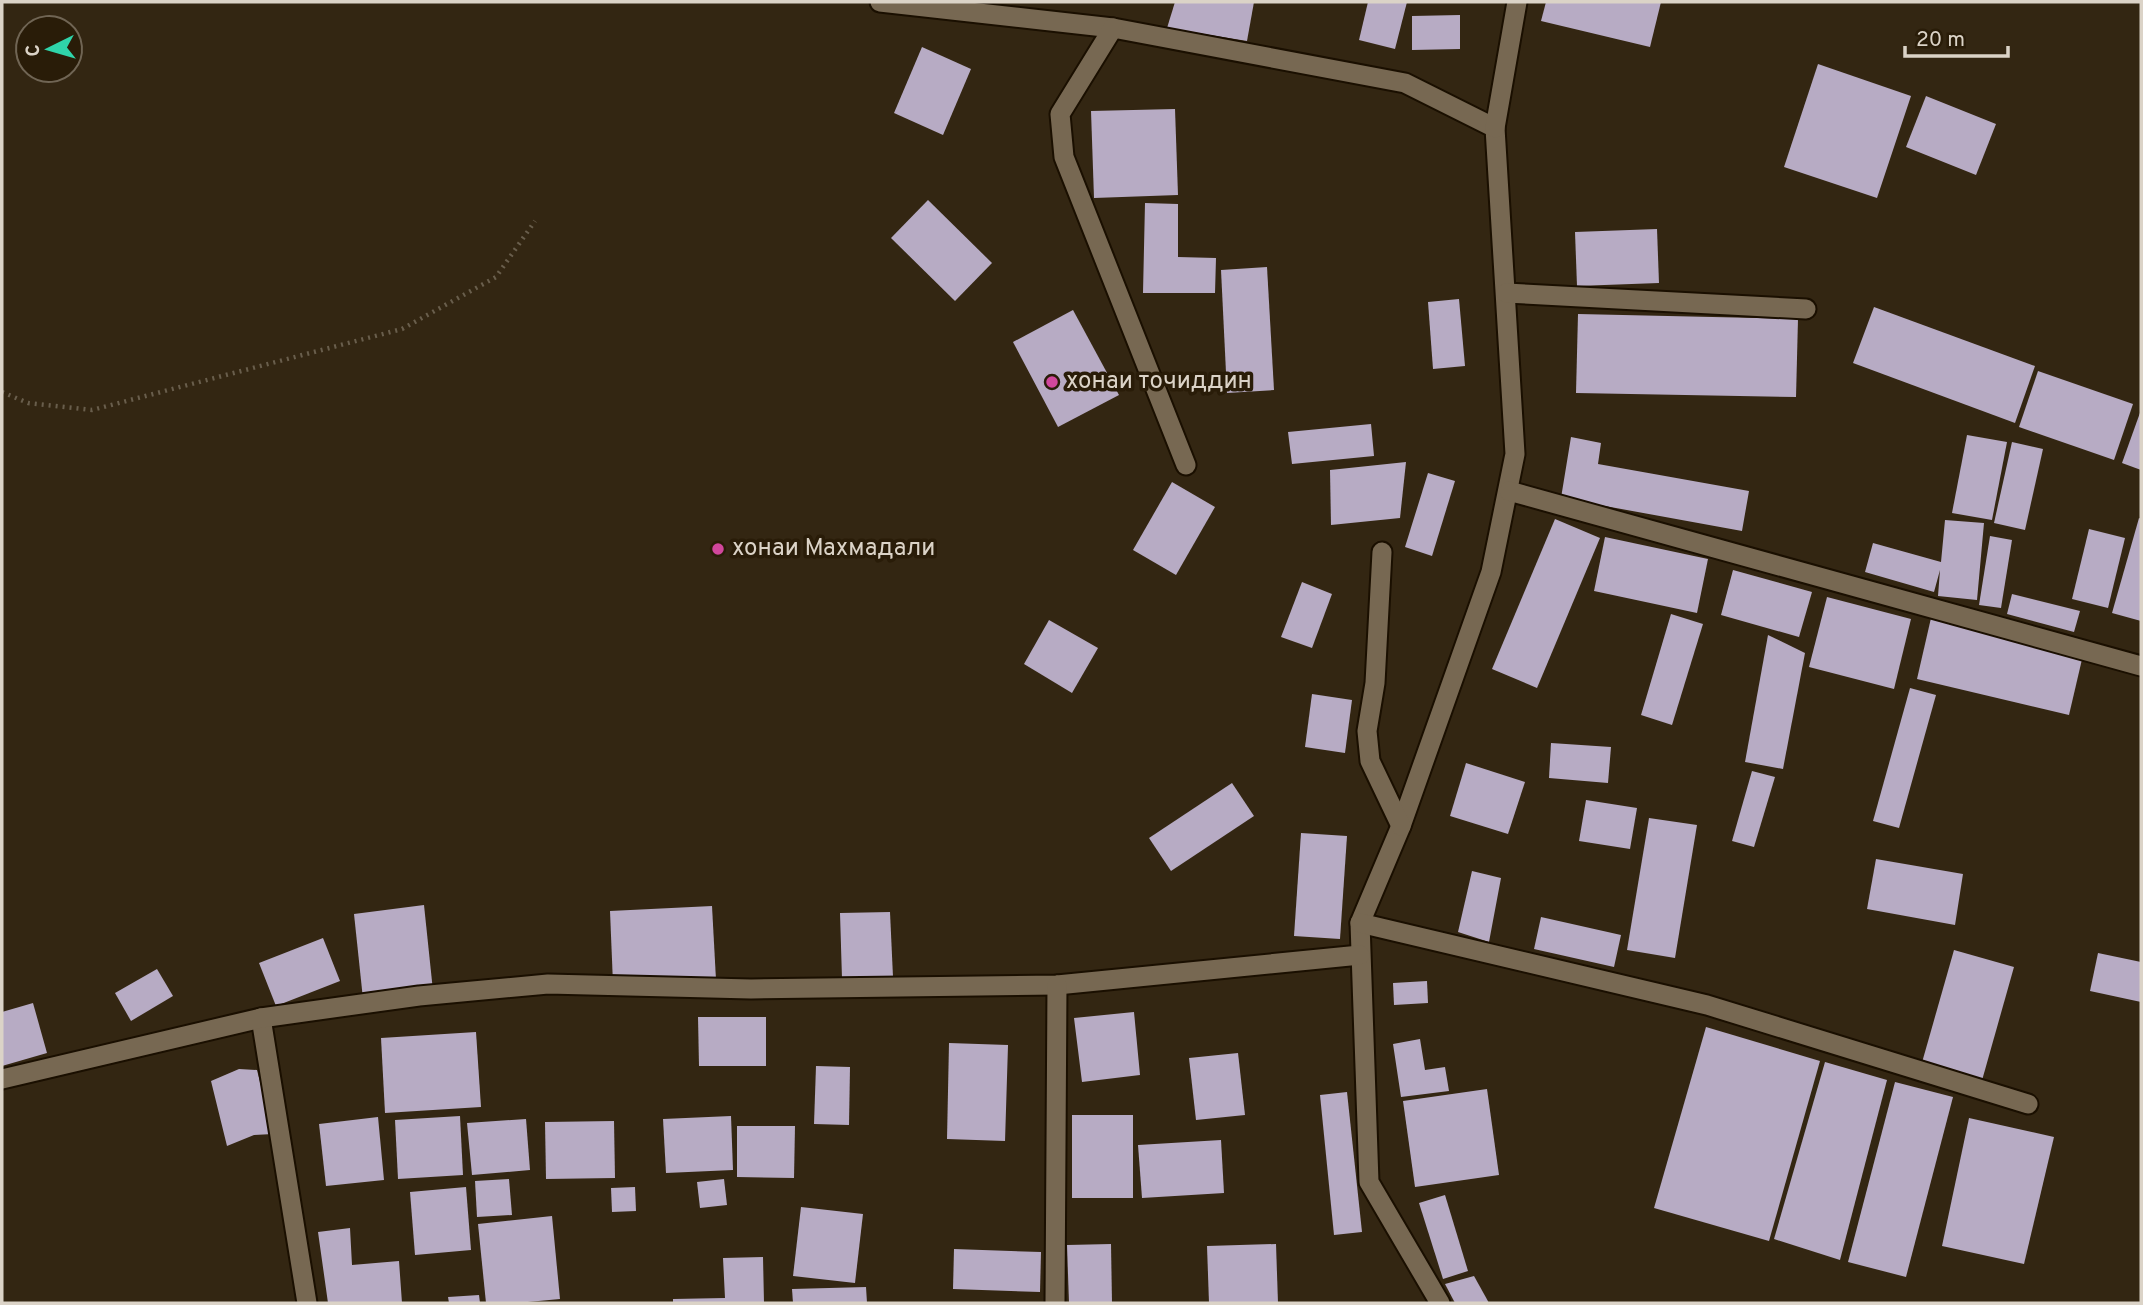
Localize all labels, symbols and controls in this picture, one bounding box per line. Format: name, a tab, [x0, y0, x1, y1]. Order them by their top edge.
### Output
north arrow	[14, 14, 84, 84]
scale bar	[1905, 14, 2008, 58]
text: 20 m	[1916, 27, 1965, 54]
text: С	[22, 43, 47, 57]
place label: хонаи точиддин	[1066, 367, 1252, 397]
marker: хонаи точиддин	[1044, 374, 1060, 390]
place label: хонаи Махмадали	[732, 534, 935, 564]
marker: хонаи Махмадали	[710, 541, 726, 557]

